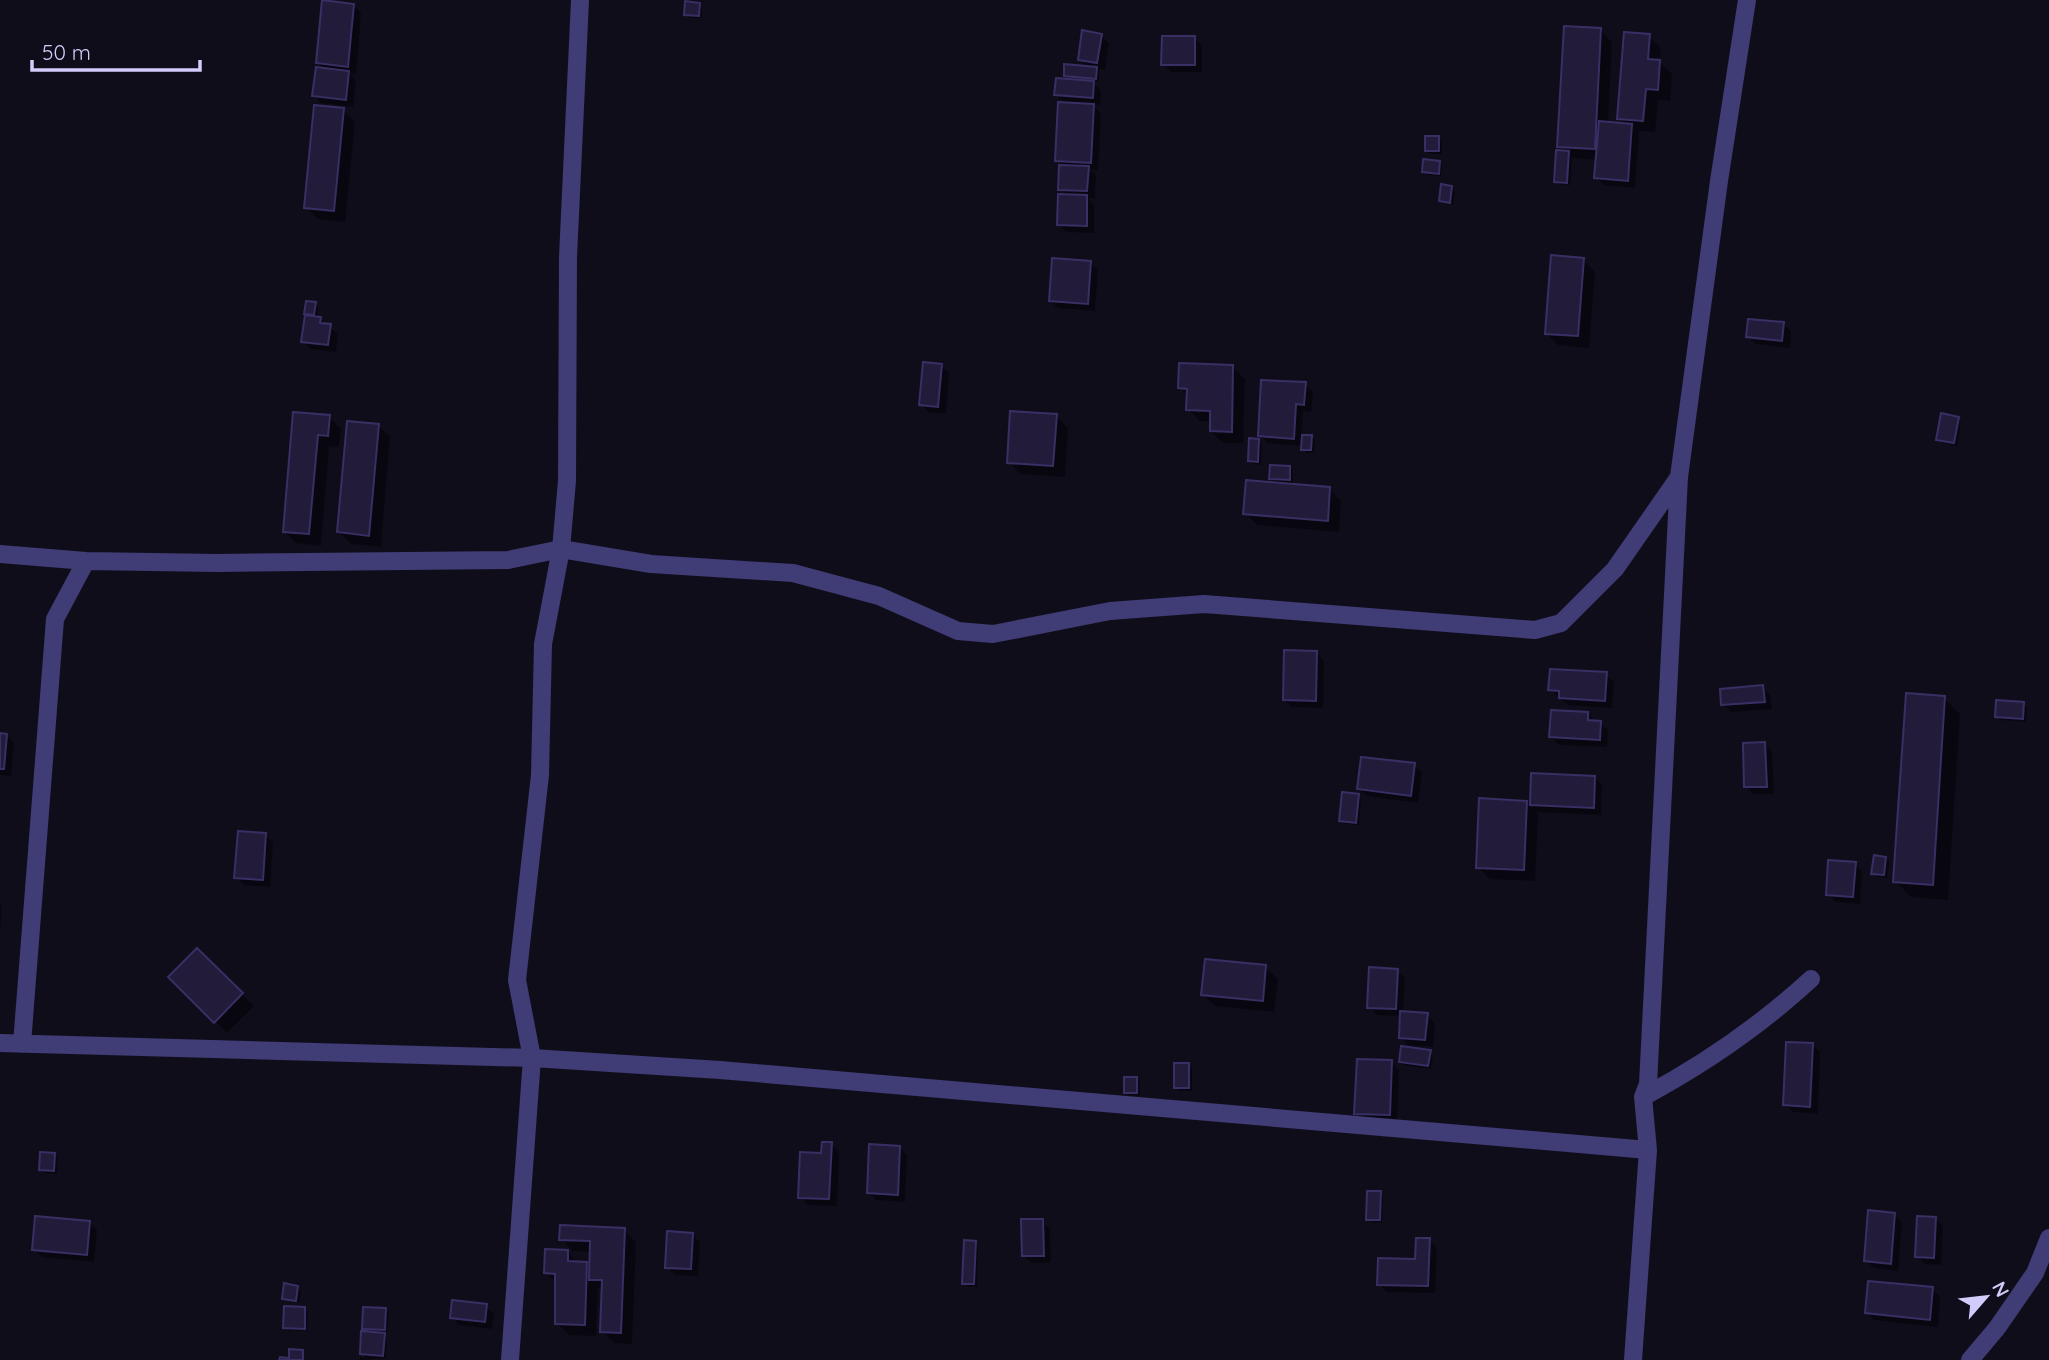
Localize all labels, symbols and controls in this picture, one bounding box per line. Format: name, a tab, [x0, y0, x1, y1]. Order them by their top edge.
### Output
scale bar	[32, 28, 200, 72]
text: 50 m	[42, 39, 91, 65]
north arrow	[1951, 1262, 2021, 1332]
text: N	[1987, 1277, 2015, 1301]

